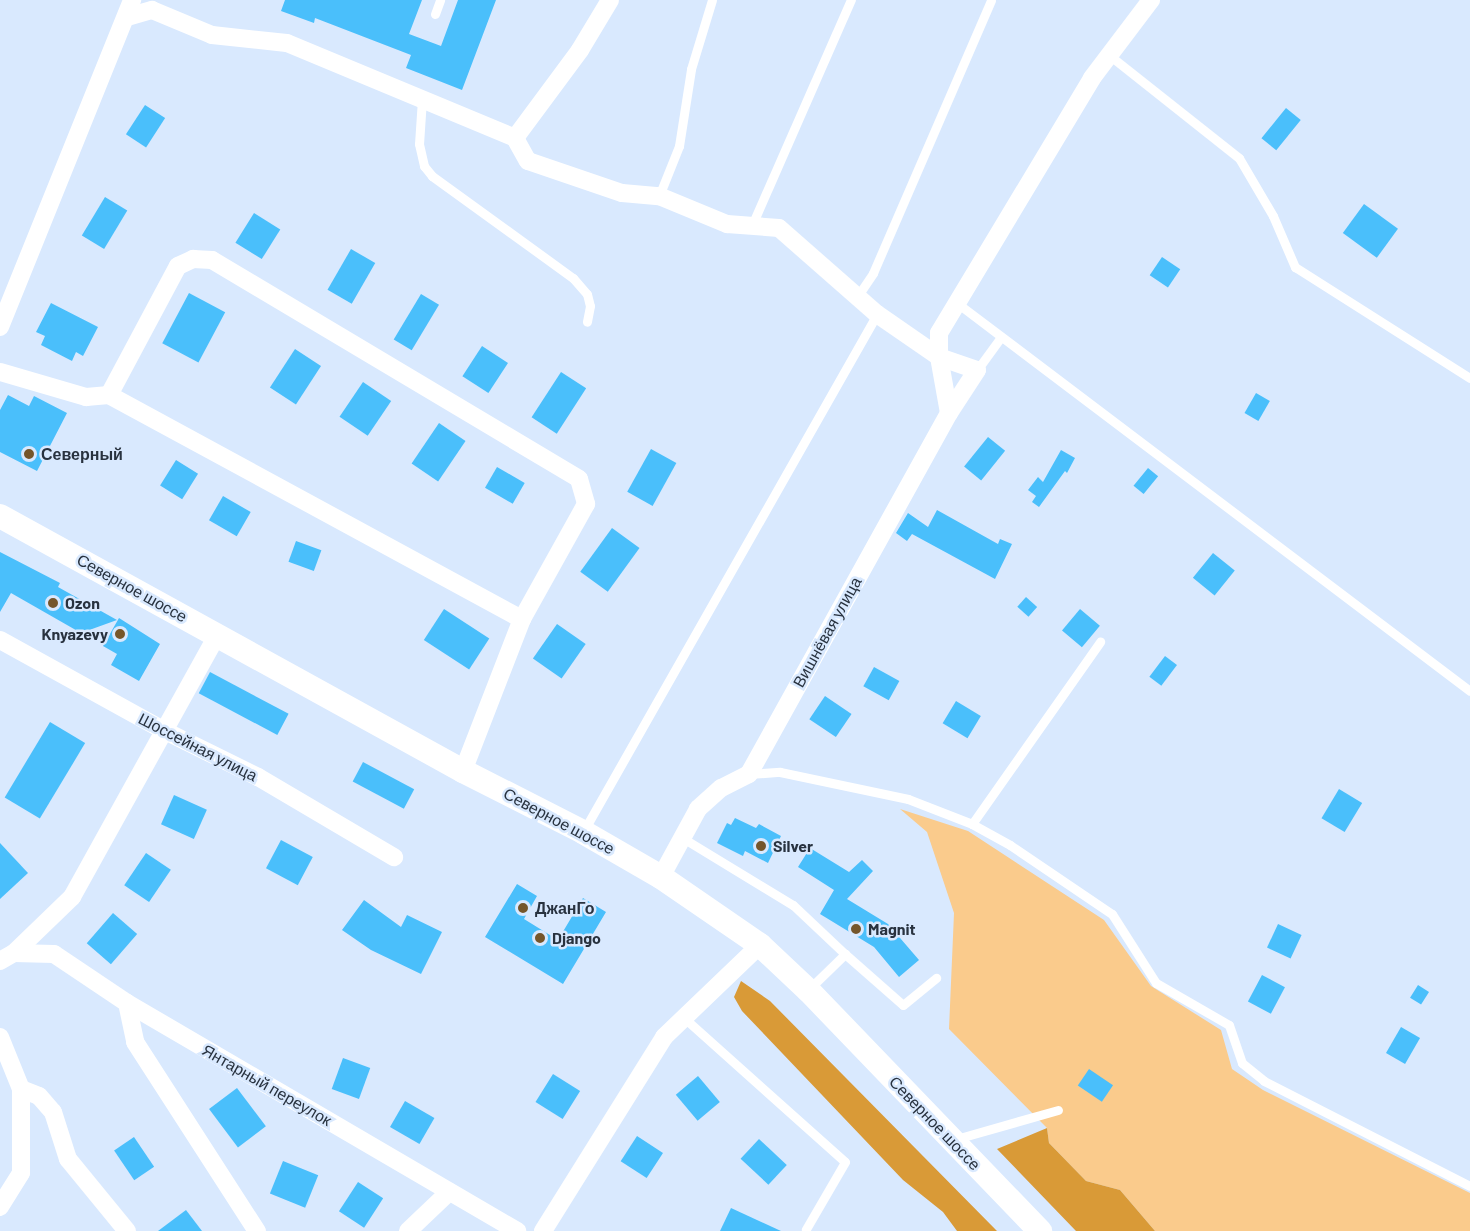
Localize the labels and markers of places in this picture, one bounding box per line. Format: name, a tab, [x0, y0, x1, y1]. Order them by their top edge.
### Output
place label: Северный	[41, 444, 123, 464]
marker: Северный	[22, 447, 36, 461]
place label: Ozon	[65, 593, 100, 613]
marker: Ozon	[46, 596, 60, 610]
place label: Knyazevy	[41, 624, 108, 644]
marker: Knyazevy	[113, 627, 127, 641]
place label: Silver	[773, 836, 813, 856]
marker: Silver	[754, 839, 768, 853]
place label: ДжанГо	[535, 898, 595, 918]
marker: ДжанГо	[516, 901, 530, 915]
place label: Magnit	[868, 919, 916, 939]
marker: Magnit	[849, 922, 863, 936]
place label: Django	[552, 928, 601, 948]
marker: Django	[533, 931, 547, 945]

